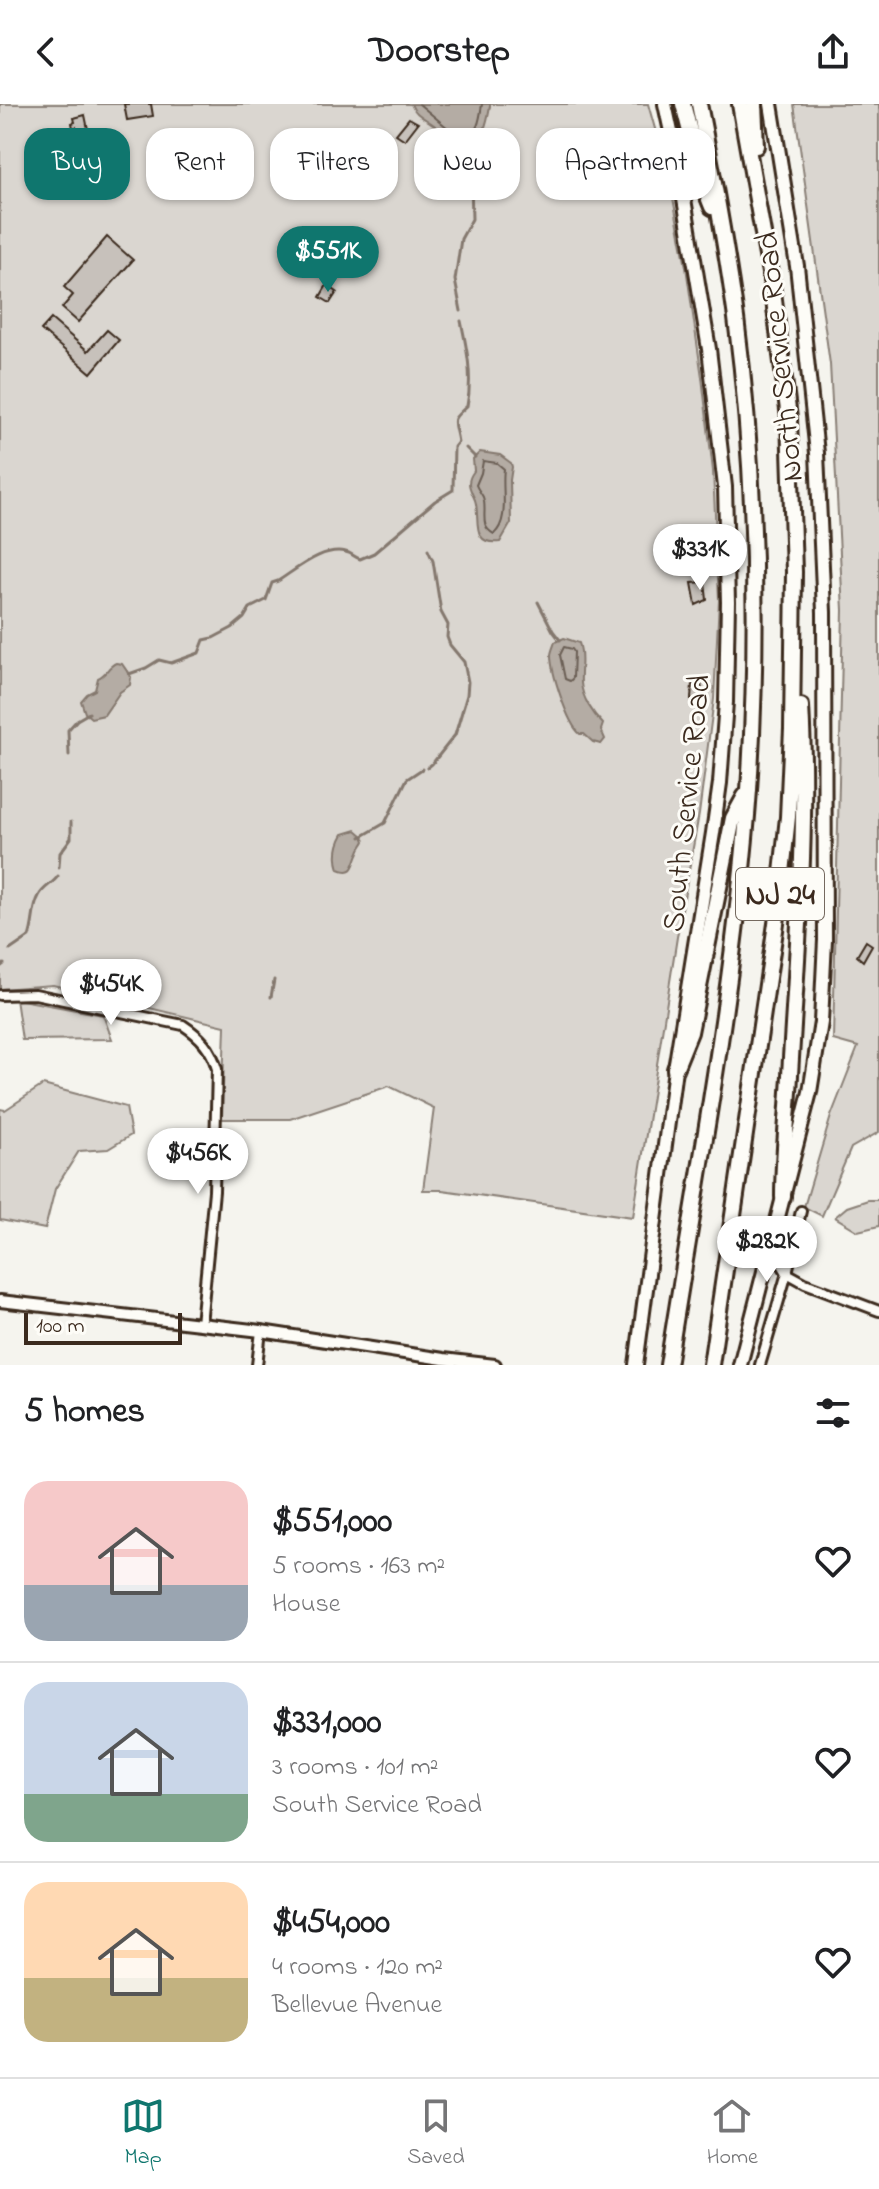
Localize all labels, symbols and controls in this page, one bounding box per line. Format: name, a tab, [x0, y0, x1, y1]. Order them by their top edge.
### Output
text: Doorstep	[369, 26, 510, 79]
icon: back	[24, 30, 68, 74]
icon: share	[811, 30, 855, 74]
chip: Buy	[24, 128, 130, 200]
chip: Rent	[146, 128, 254, 200]
chip: Filters	[270, 128, 398, 200]
chip: New	[414, 128, 520, 200]
chip: Apartment	[536, 128, 715, 200]
pin: $551K	[272, 226, 384, 294]
street label: North Service Road	[745, 229, 818, 484]
text: $551K	[295, 233, 361, 271]
pin: $331K	[644, 524, 756, 592]
text: $331K	[671, 531, 729, 569]
street label: South Service Road	[652, 672, 725, 934]
road number: NJ 24	[736, 868, 824, 920]
pin: $454K	[55, 959, 167, 1027]
text: $454K	[79, 966, 143, 1004]
pin: $456K	[142, 1128, 254, 1196]
text: $456K	[165, 1135, 231, 1173]
pin: $282K	[711, 1216, 823, 1284]
text: $282K	[735, 1223, 799, 1261]
scale bar	[24, 1309, 182, 1345]
text: 100 m	[36, 1311, 85, 1343]
text: 5 homes	[24, 1388, 145, 1438]
icon: filters	[811, 1391, 855, 1435]
text: $551,000	[272, 1498, 392, 1548]
icon: home	[88, 1513, 184, 1609]
icon: heart	[811, 1539, 855, 1583]
text: 5 rooms · 163 m²	[272, 1548, 445, 1586]
text: House	[272, 1586, 340, 1624]
text: $331,000	[272, 1699, 381, 1749]
icon: home	[88, 1714, 184, 1810]
icon: heart	[811, 1740, 855, 1784]
text: 3 rooms · 101 m²	[272, 1749, 438, 1787]
text: South Service Road	[272, 1787, 482, 1825]
text: $454,000	[272, 1899, 390, 1949]
icon: home	[88, 1914, 184, 2010]
icon: heart	[811, 1940, 855, 1984]
text: 4 rooms · 120 m²	[272, 1949, 443, 1987]
text: Bellevue Avenue	[272, 1987, 442, 2025]
tab: Map	[121, 2094, 165, 2174]
tab: Saved	[407, 2094, 465, 2174]
tab: Home	[707, 2094, 758, 2174]

